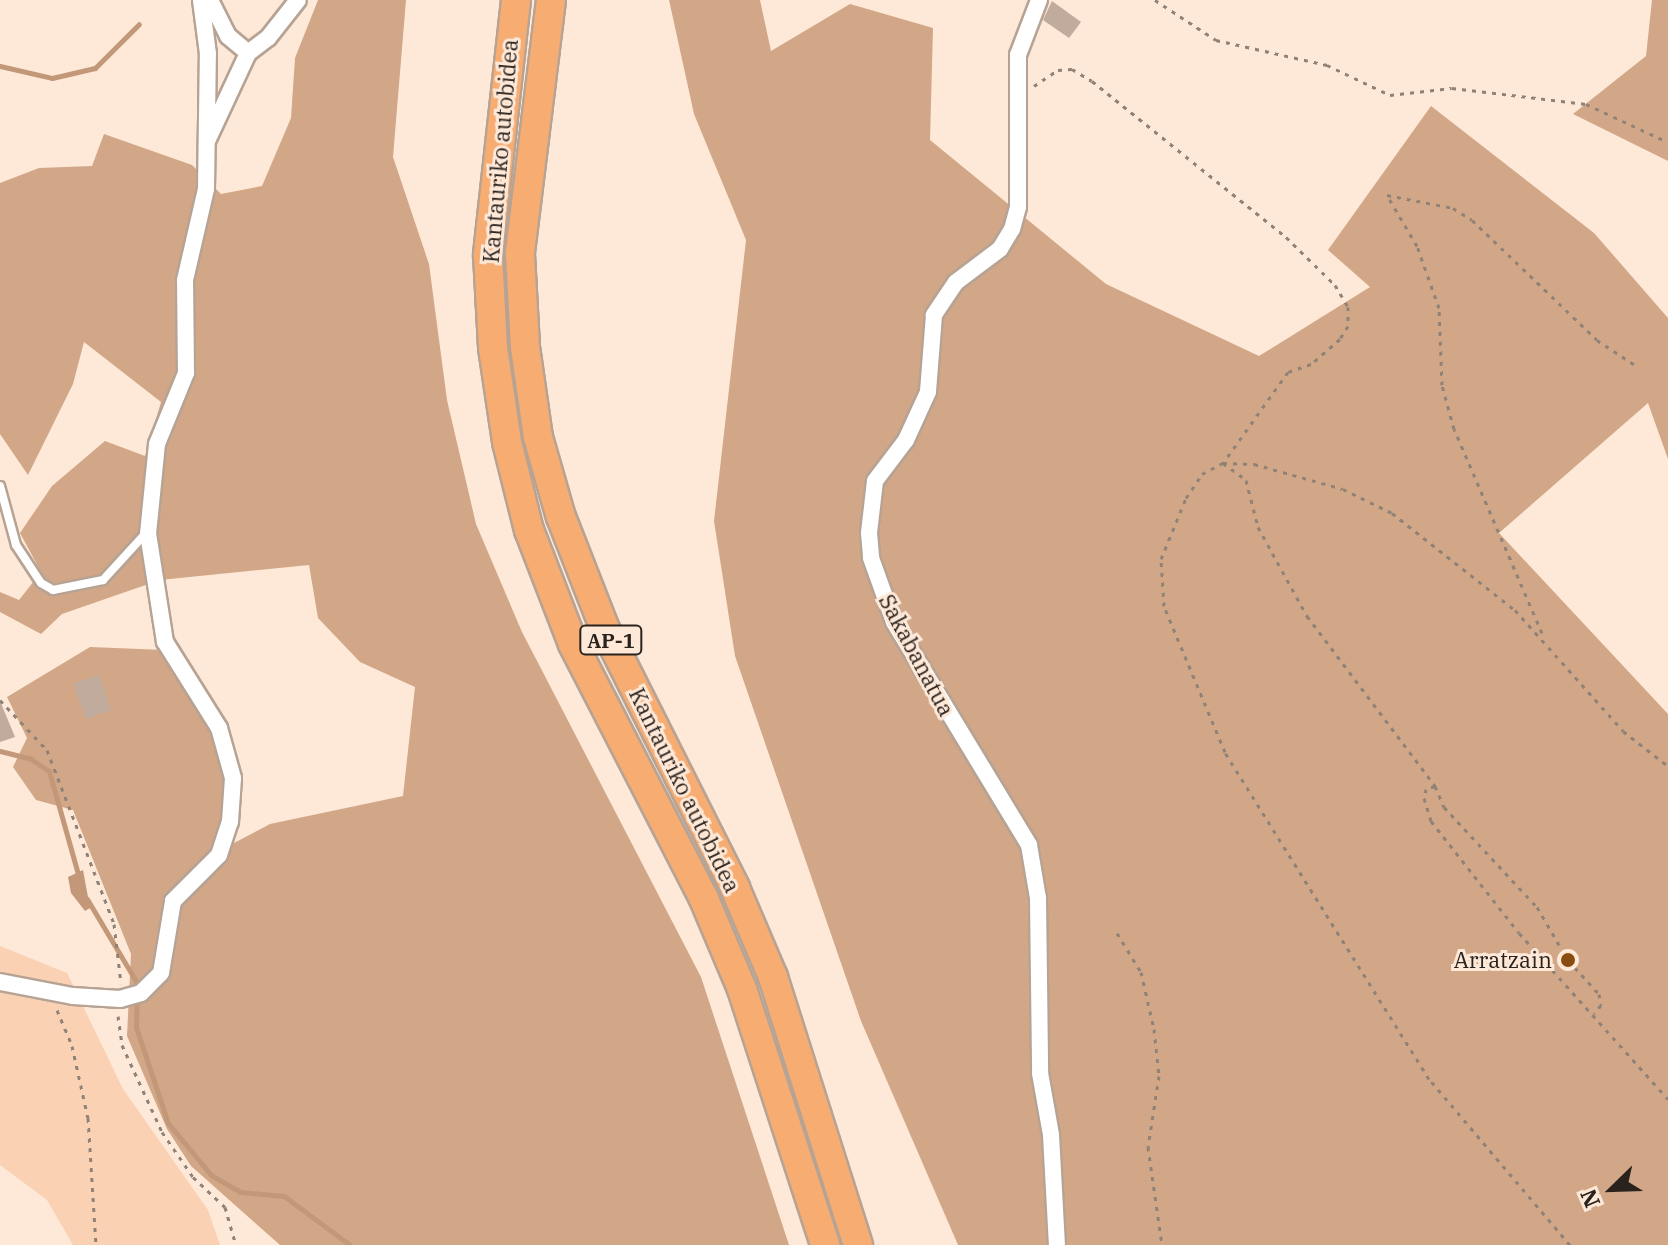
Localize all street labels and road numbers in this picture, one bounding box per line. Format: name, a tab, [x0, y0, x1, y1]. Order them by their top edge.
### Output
street label: Kantauriko autobidea	[477, 38, 523, 264]
street label: Sakabanatua	[874, 590, 960, 720]
road number: AP-1	[579, 624, 643, 656]
street label: Kantauriko autobidea	[624, 683, 746, 897]

